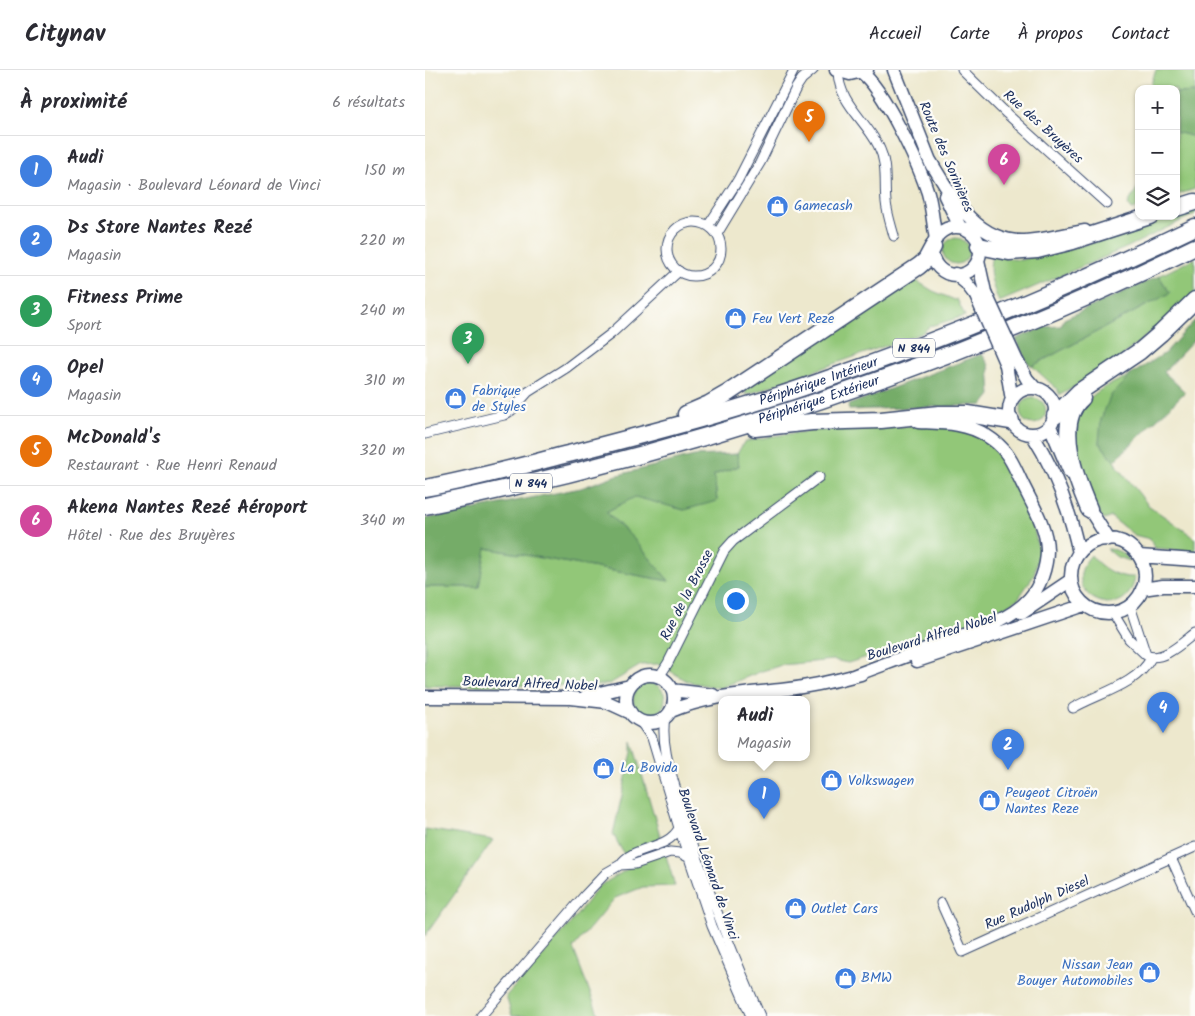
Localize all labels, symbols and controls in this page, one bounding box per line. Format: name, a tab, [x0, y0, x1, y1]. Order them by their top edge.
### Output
text: Citynav	[25, 15, 105, 54]
text: Accueil	[869, 20, 922, 49]
text: Carte	[950, 20, 990, 49]
text: À propos	[1018, 20, 1083, 49]
text: Contact	[1111, 20, 1170, 49]
street label: Rue des Bruyères	[998, 85, 1088, 169]
map controls	[1135, 85, 1180, 220]
button: +	[1135, 85, 1180, 130]
text: À proximité	[20, 86, 127, 119]
text: 6 résultats	[332, 90, 405, 115]
street label: Route des Sorinières	[913, 98, 979, 216]
pin: 5	[793, 101, 825, 142]
button: −	[1135, 130, 1180, 175]
text: Audi	[67, 143, 103, 173]
pin: 6	[988, 144, 1020, 185]
text: 1	[34, 158, 38, 183]
text: 150 m	[364, 158, 405, 183]
text: Magasin · Boulevard Léonard de Vinci	[67, 173, 320, 198]
button: layers	[1135, 175, 1180, 220]
shop icon: Gamecash	[766, 194, 790, 218]
place label: Gamecash	[794, 195, 853, 217]
text: Ds Store Nantes Rezé	[67, 213, 252, 243]
text: 2	[31, 228, 41, 253]
text: 220 m	[359, 228, 405, 253]
text: Magasin	[67, 243, 121, 268]
text: Fitness Prime	[67, 283, 183, 313]
text: 3	[32, 298, 40, 323]
text: 240 m	[360, 298, 405, 323]
shop icon: Feu Vert Reze	[724, 307, 748, 331]
place label: Feu Vert Reze	[752, 308, 835, 330]
text: Sport	[67, 313, 102, 338]
pin: 3	[452, 323, 484, 364]
road number: N 844	[893, 338, 935, 358]
street label: Périphérique Intérieur	[756, 351, 882, 412]
text: Opel	[67, 353, 103, 383]
text: 4	[32, 368, 40, 393]
text: 310 m	[364, 368, 405, 393]
street label: Périphérique Extérieur	[755, 369, 884, 431]
place label: Fabrique de Styles	[472, 380, 526, 418]
text: Magasin	[67, 383, 121, 408]
shop icon: Fabrique de Styles	[444, 387, 468, 411]
text: McDonald's	[67, 423, 161, 453]
text: 5	[32, 438, 40, 463]
text: 320 m	[359, 438, 405, 463]
text: Restaurant · Rue Henri Renaud	[67, 453, 277, 478]
road number: N 844	[510, 473, 552, 492]
text: Akena Nantes Rezé Aéroport	[67, 493, 308, 523]
text: 6	[32, 508, 40, 533]
text: 340 m	[360, 508, 405, 533]
text: Hôtel · Rue des Bruyères	[67, 523, 235, 548]
street label: Rue de la Brosse	[655, 545, 720, 644]
your location	[723, 588, 749, 614]
street label: Boulevard Alfred Nobel	[864, 607, 1000, 667]
street label: Boulevard Alfred Nobel	[462, 671, 598, 697]
pin: 4	[1147, 692, 1179, 733]
popup	[718, 696, 810, 761]
text: Audi	[737, 701, 773, 731]
pin: 2	[992, 729, 1024, 770]
text: Magasin	[737, 731, 791, 756]
shop icon: La Bovida	[592, 756, 616, 780]
place label: La Bovida	[620, 757, 678, 779]
shop icon: Volkswagen	[820, 769, 844, 793]
place label: Volkswagen	[848, 770, 914, 792]
pin: 1	[748, 778, 780, 819]
place label: Peugeot Citroën Nantes Reze	[1005, 782, 1098, 820]
street label: Boulevard Léonard de Vinci	[672, 785, 745, 944]
shop icon: Peugeot Citroën Nantes Reze	[977, 789, 1001, 813]
street label: Rue Rudolph Diesel	[981, 870, 1093, 936]
shop icon: Outlet Cars	[783, 897, 807, 921]
place label: Outlet Cars	[811, 898, 878, 920]
place label: Nissan Jean Bouyer Automobiles	[1017, 954, 1133, 992]
shop icon: Nissan Jean Bouyer Automobiles	[1137, 961, 1161, 985]
shop icon: BMW	[833, 966, 857, 990]
place label: BMW	[861, 967, 892, 989]

